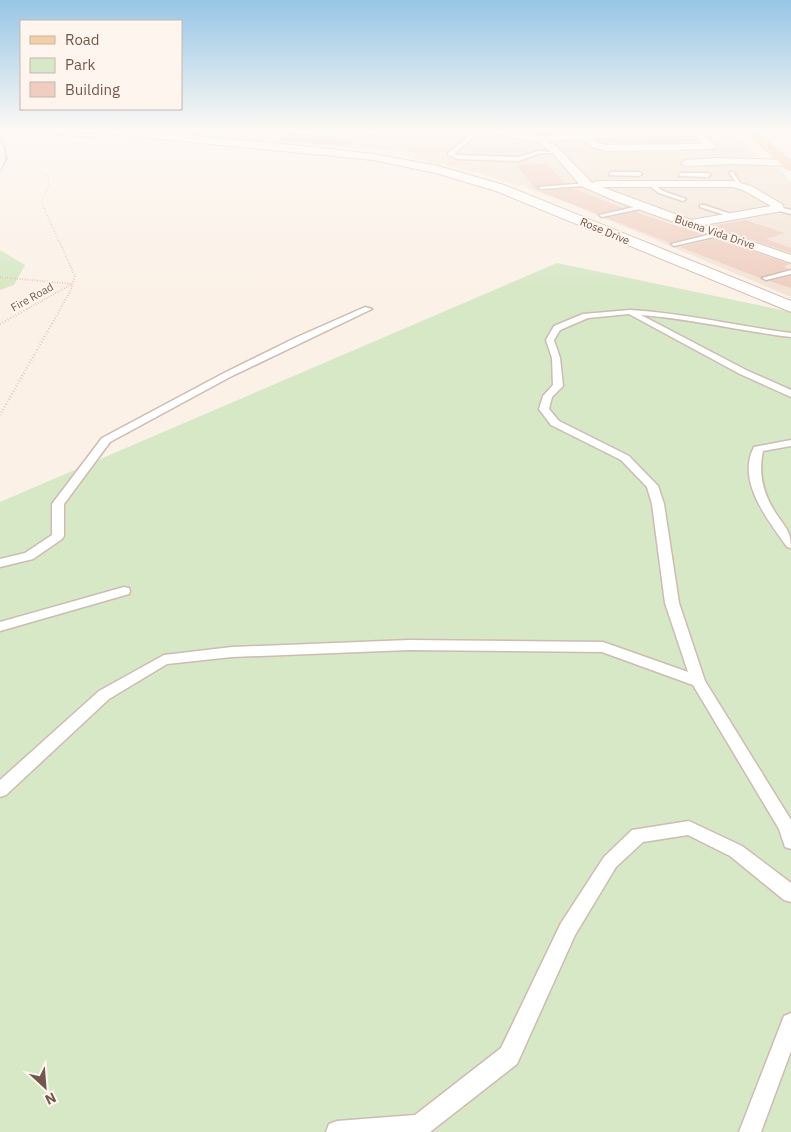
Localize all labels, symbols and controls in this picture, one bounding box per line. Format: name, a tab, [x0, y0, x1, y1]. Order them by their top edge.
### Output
legend	[20, 20, 182, 110]
text: Road	[65, 30, 100, 49]
text: Park	[65, 55, 95, 74]
text: Building	[65, 80, 120, 99]
street label: Buena Vida Drive	[673, 212, 757, 252]
street label: Rose Drive	[578, 214, 632, 248]
street label: Fire Road	[8, 280, 56, 314]
north arrow	[20, 1062, 70, 1112]
text: N	[42, 1088, 59, 1109]

